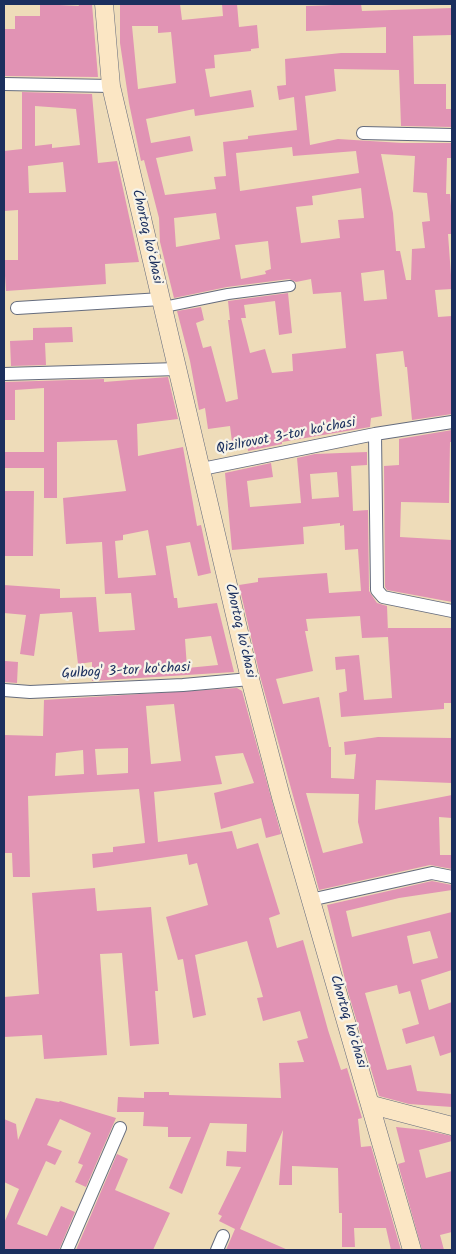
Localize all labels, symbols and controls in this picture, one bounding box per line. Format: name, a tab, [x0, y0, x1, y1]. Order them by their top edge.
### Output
street label: Chortoq koʻchasi	[127, 188, 165, 286]
street label: Qizilrovot 3-tor koʻchasi	[215, 415, 357, 459]
street label: Chortoq koʻchasi	[220, 582, 258, 680]
street label: Gulbog' 3-tor koʻchasi	[61, 660, 191, 684]
street label: Chortoq koʻchasi	[325, 973, 369, 1071]

